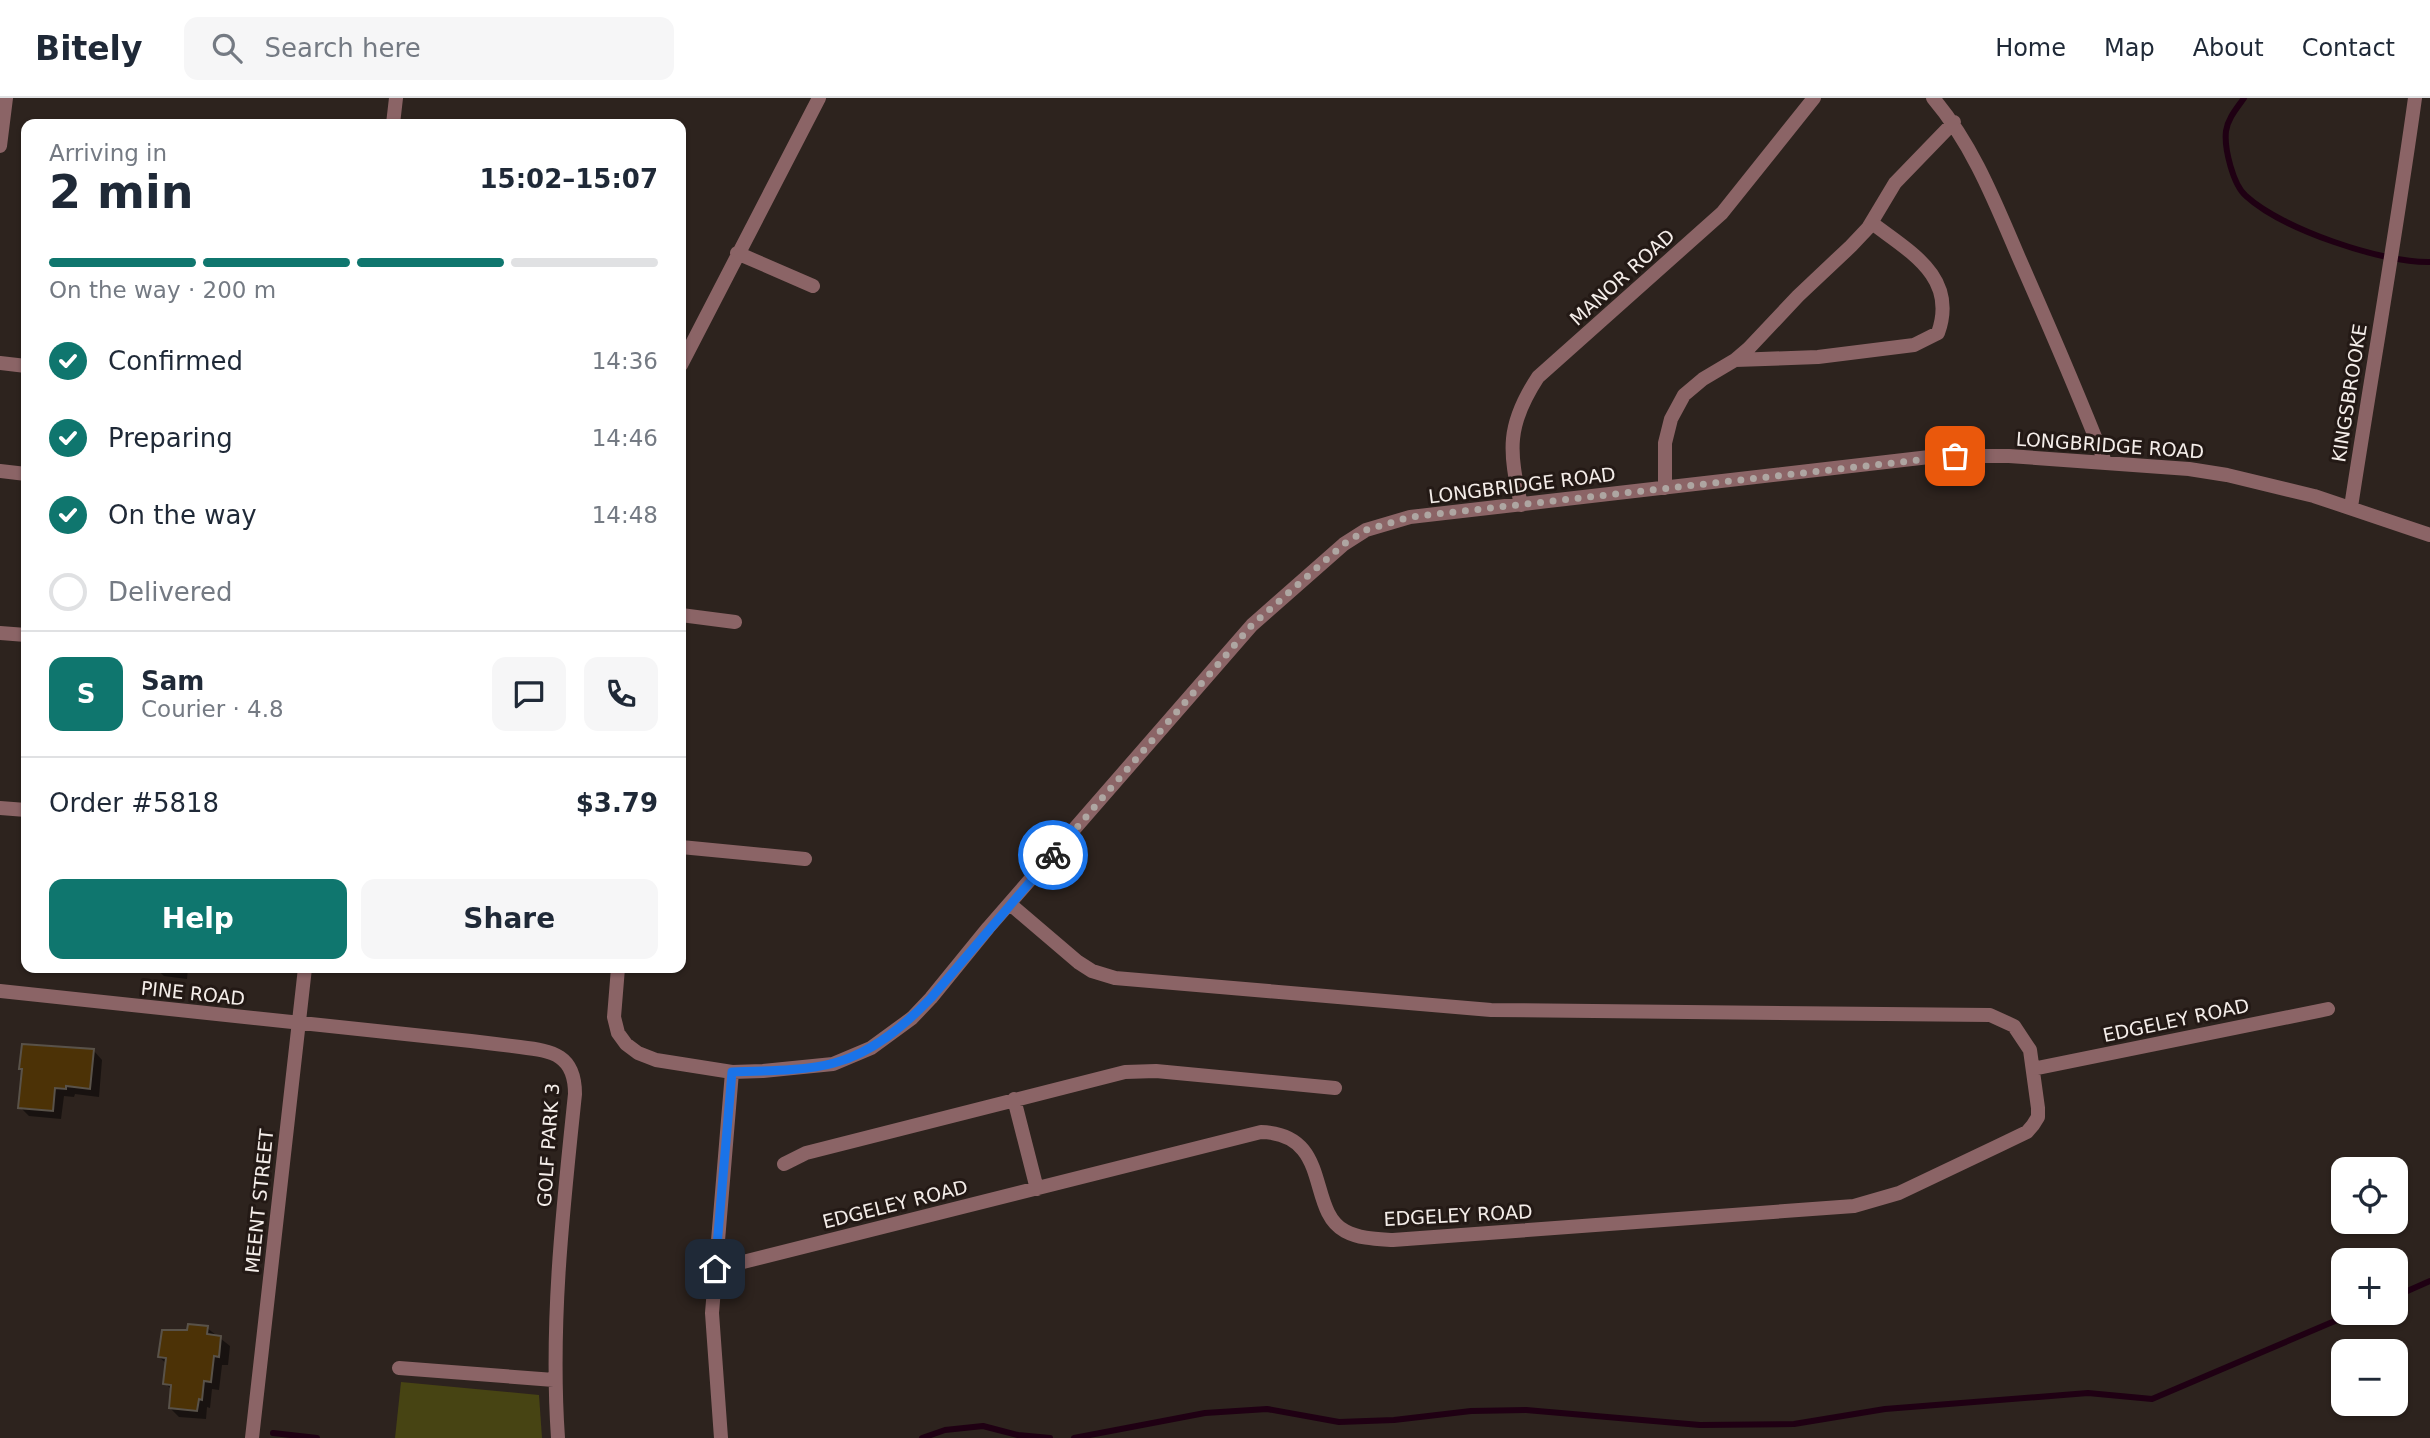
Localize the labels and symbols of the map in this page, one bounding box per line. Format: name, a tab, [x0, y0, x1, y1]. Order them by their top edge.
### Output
street label: MANOR ROAD	[1565, 224, 1679, 330]
street label: KINGSBROOKE	[2327, 322, 2371, 464]
pin	[1925, 426, 1985, 486]
street label: LONGBRIDGE ROAD	[2015, 427, 2205, 463]
street label: LONGBRIDGE ROAD	[1427, 463, 1617, 507]
courier	[1018, 820, 1088, 890]
street label: PINE ROAD	[140, 977, 246, 1009]
street label: EDGELEY ROAD	[2101, 994, 2251, 1046]
street label: GOLF PARK 3	[533, 1082, 563, 1208]
street label: MEENT STREET	[240, 1127, 278, 1274]
street label: EDGELEY ROAD	[820, 1175, 970, 1233]
street label: EDGELEY ROAD	[1383, 1200, 1533, 1230]
pin	[685, 1239, 745, 1299]

